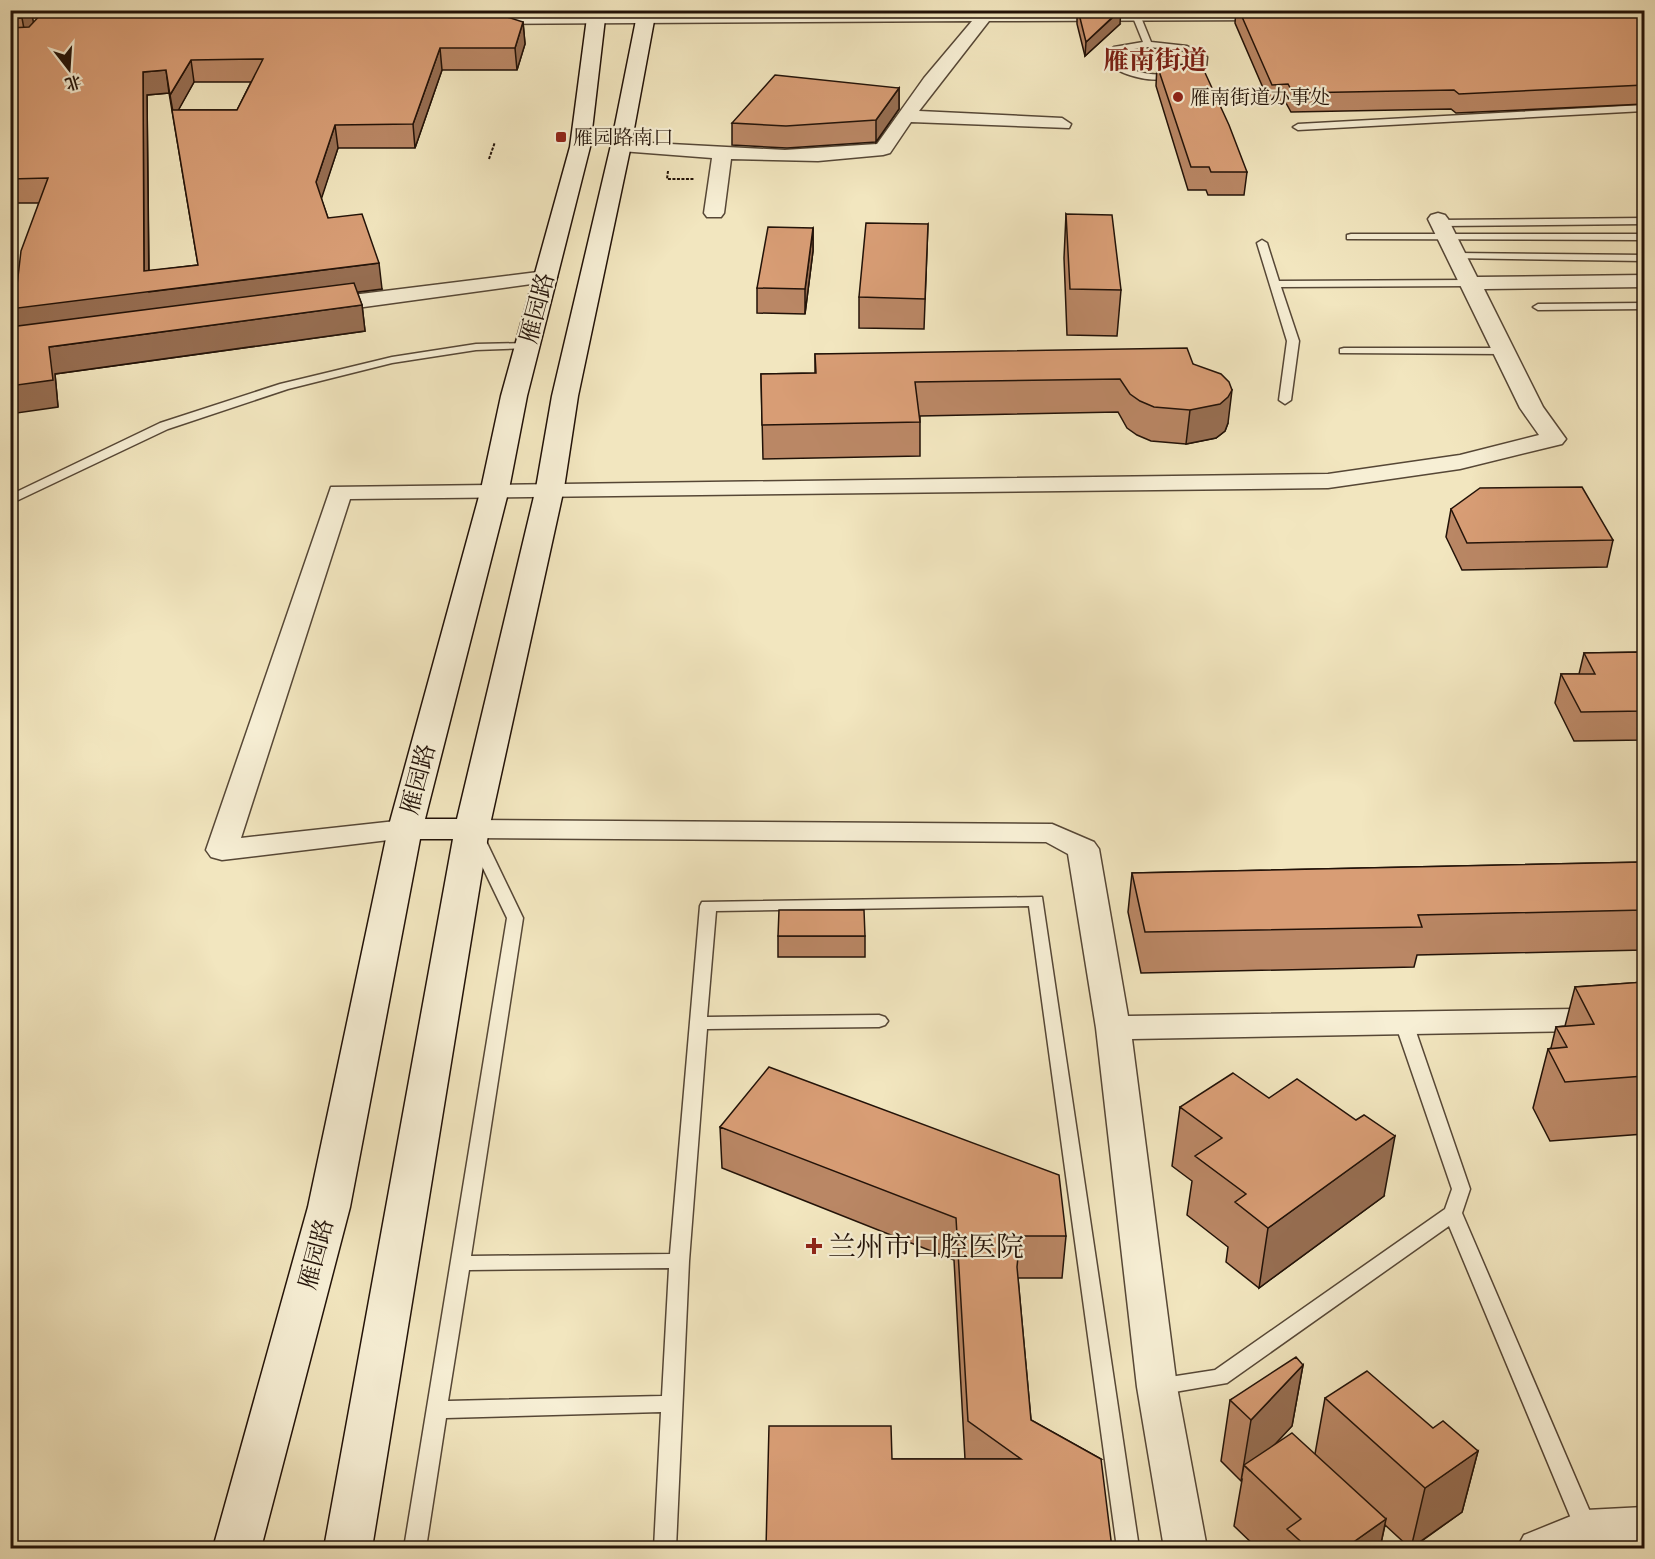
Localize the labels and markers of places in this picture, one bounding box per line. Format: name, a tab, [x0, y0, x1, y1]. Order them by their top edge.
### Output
place label: 雁南街道办事处	[1190, 86, 1330, 111]
marker: 雁南街道办事处	[1171, 90, 1185, 104]
place label: 雁园路南口	[573, 126, 673, 151]
marker: 雁园路南口	[554, 130, 568, 144]
place label: 兰州市口腔医院	[828, 1230, 1024, 1265]
marker: 兰州市口腔医院	[805, 1237, 823, 1255]

